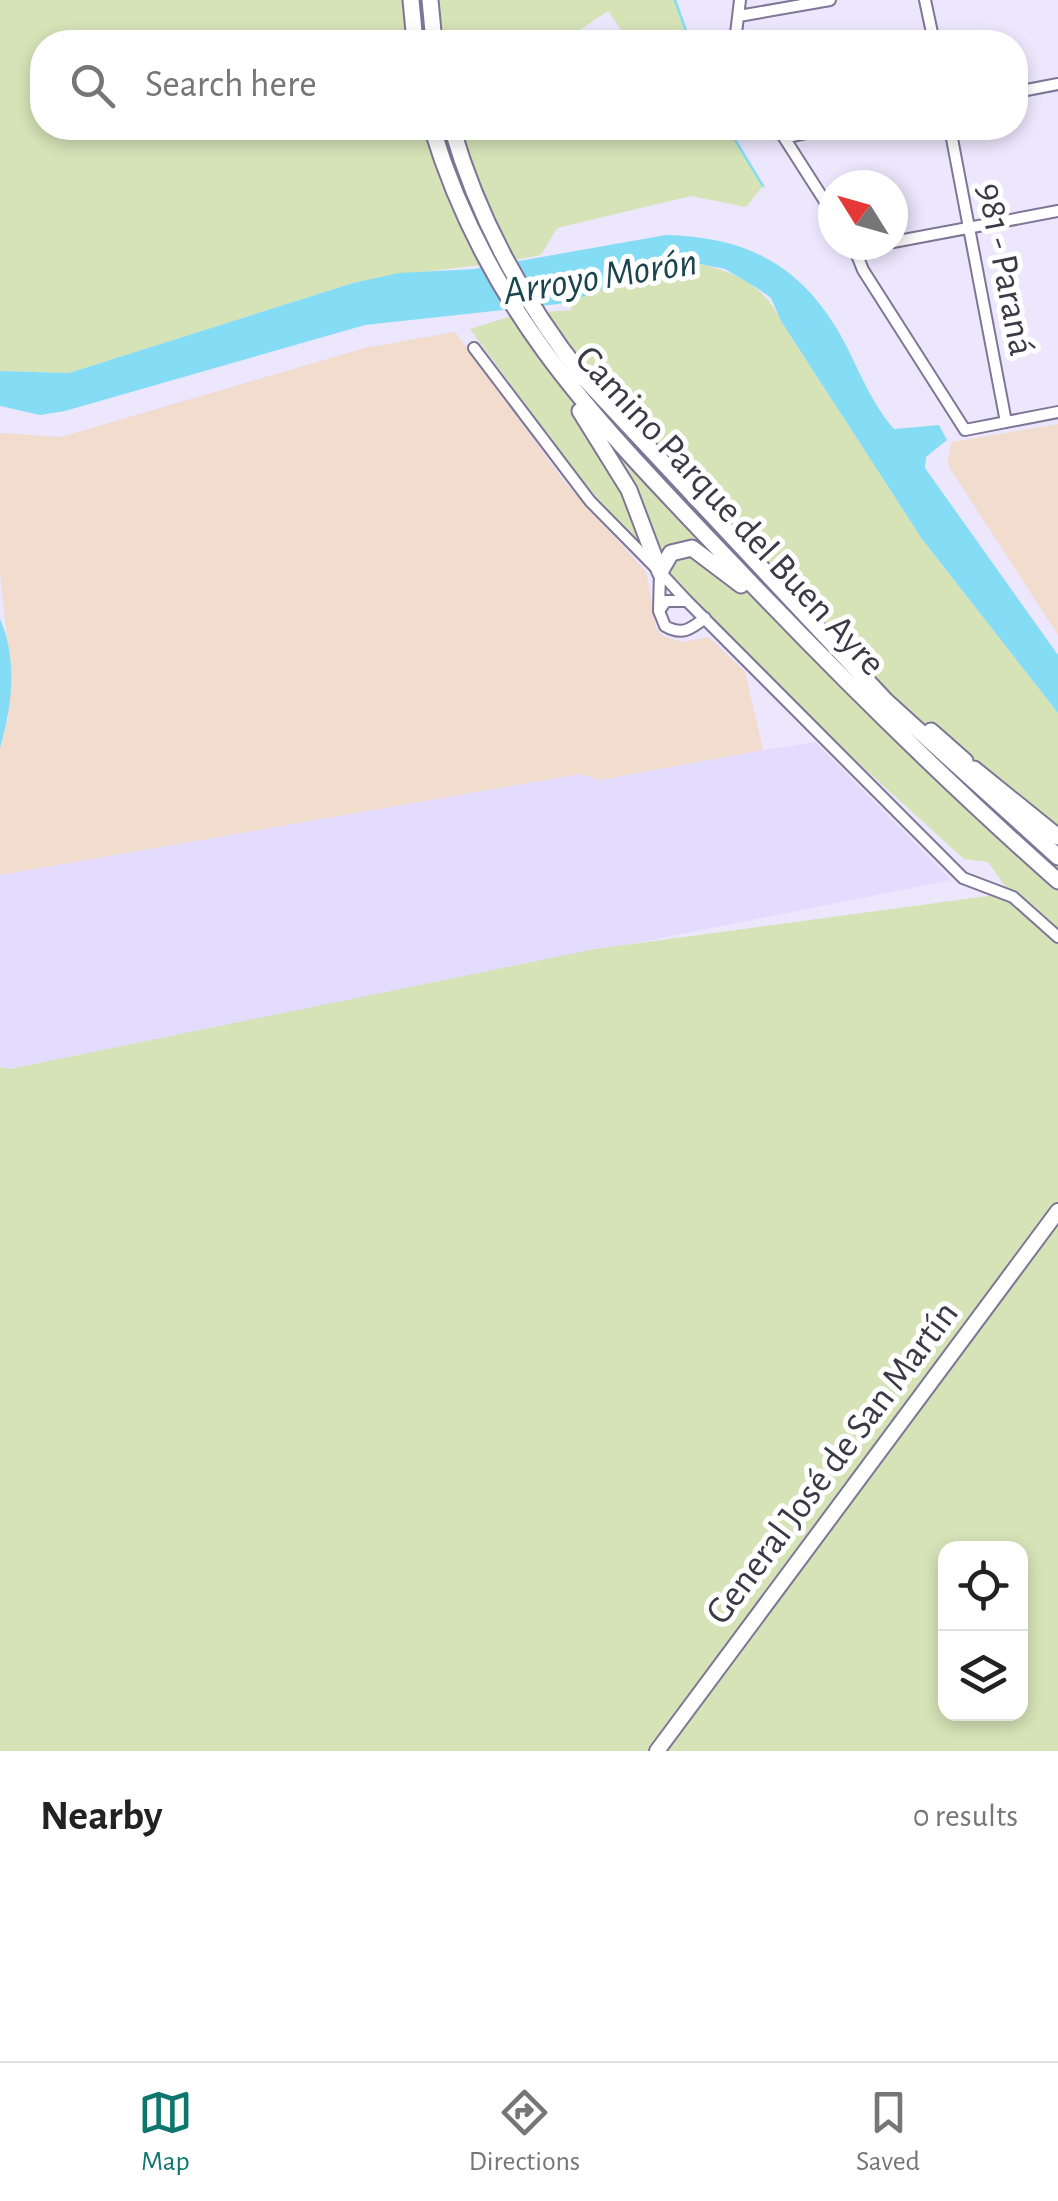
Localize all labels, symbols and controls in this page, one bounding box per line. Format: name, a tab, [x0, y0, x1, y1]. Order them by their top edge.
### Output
search box	[30, 30, 1028, 140]
icon: search	[65, 58, 120, 113]
text: Search here	[145, 66, 317, 104]
north arrow	[818, 170, 908, 260]
street label: 981 - Paraná	[970, 180, 1040, 359]
water label: Arroyo Morón	[500, 242, 700, 312]
street label: Camino Parque del Buen Ayre	[567, 339, 892, 683]
street label: General José de San Martín	[699, 1295, 966, 1632]
map controls	[938, 1541, 1028, 1721]
button: locate	[938, 1541, 1028, 1631]
button: layers	[938, 1631, 1028, 1721]
text: Nearby	[40, 1795, 163, 1837]
text: 0 results	[913, 1800, 1018, 1832]
tab: Map	[138, 2085, 193, 2179]
tab: Directions	[469, 2085, 580, 2179]
tab: Saved	[856, 2085, 920, 2179]

